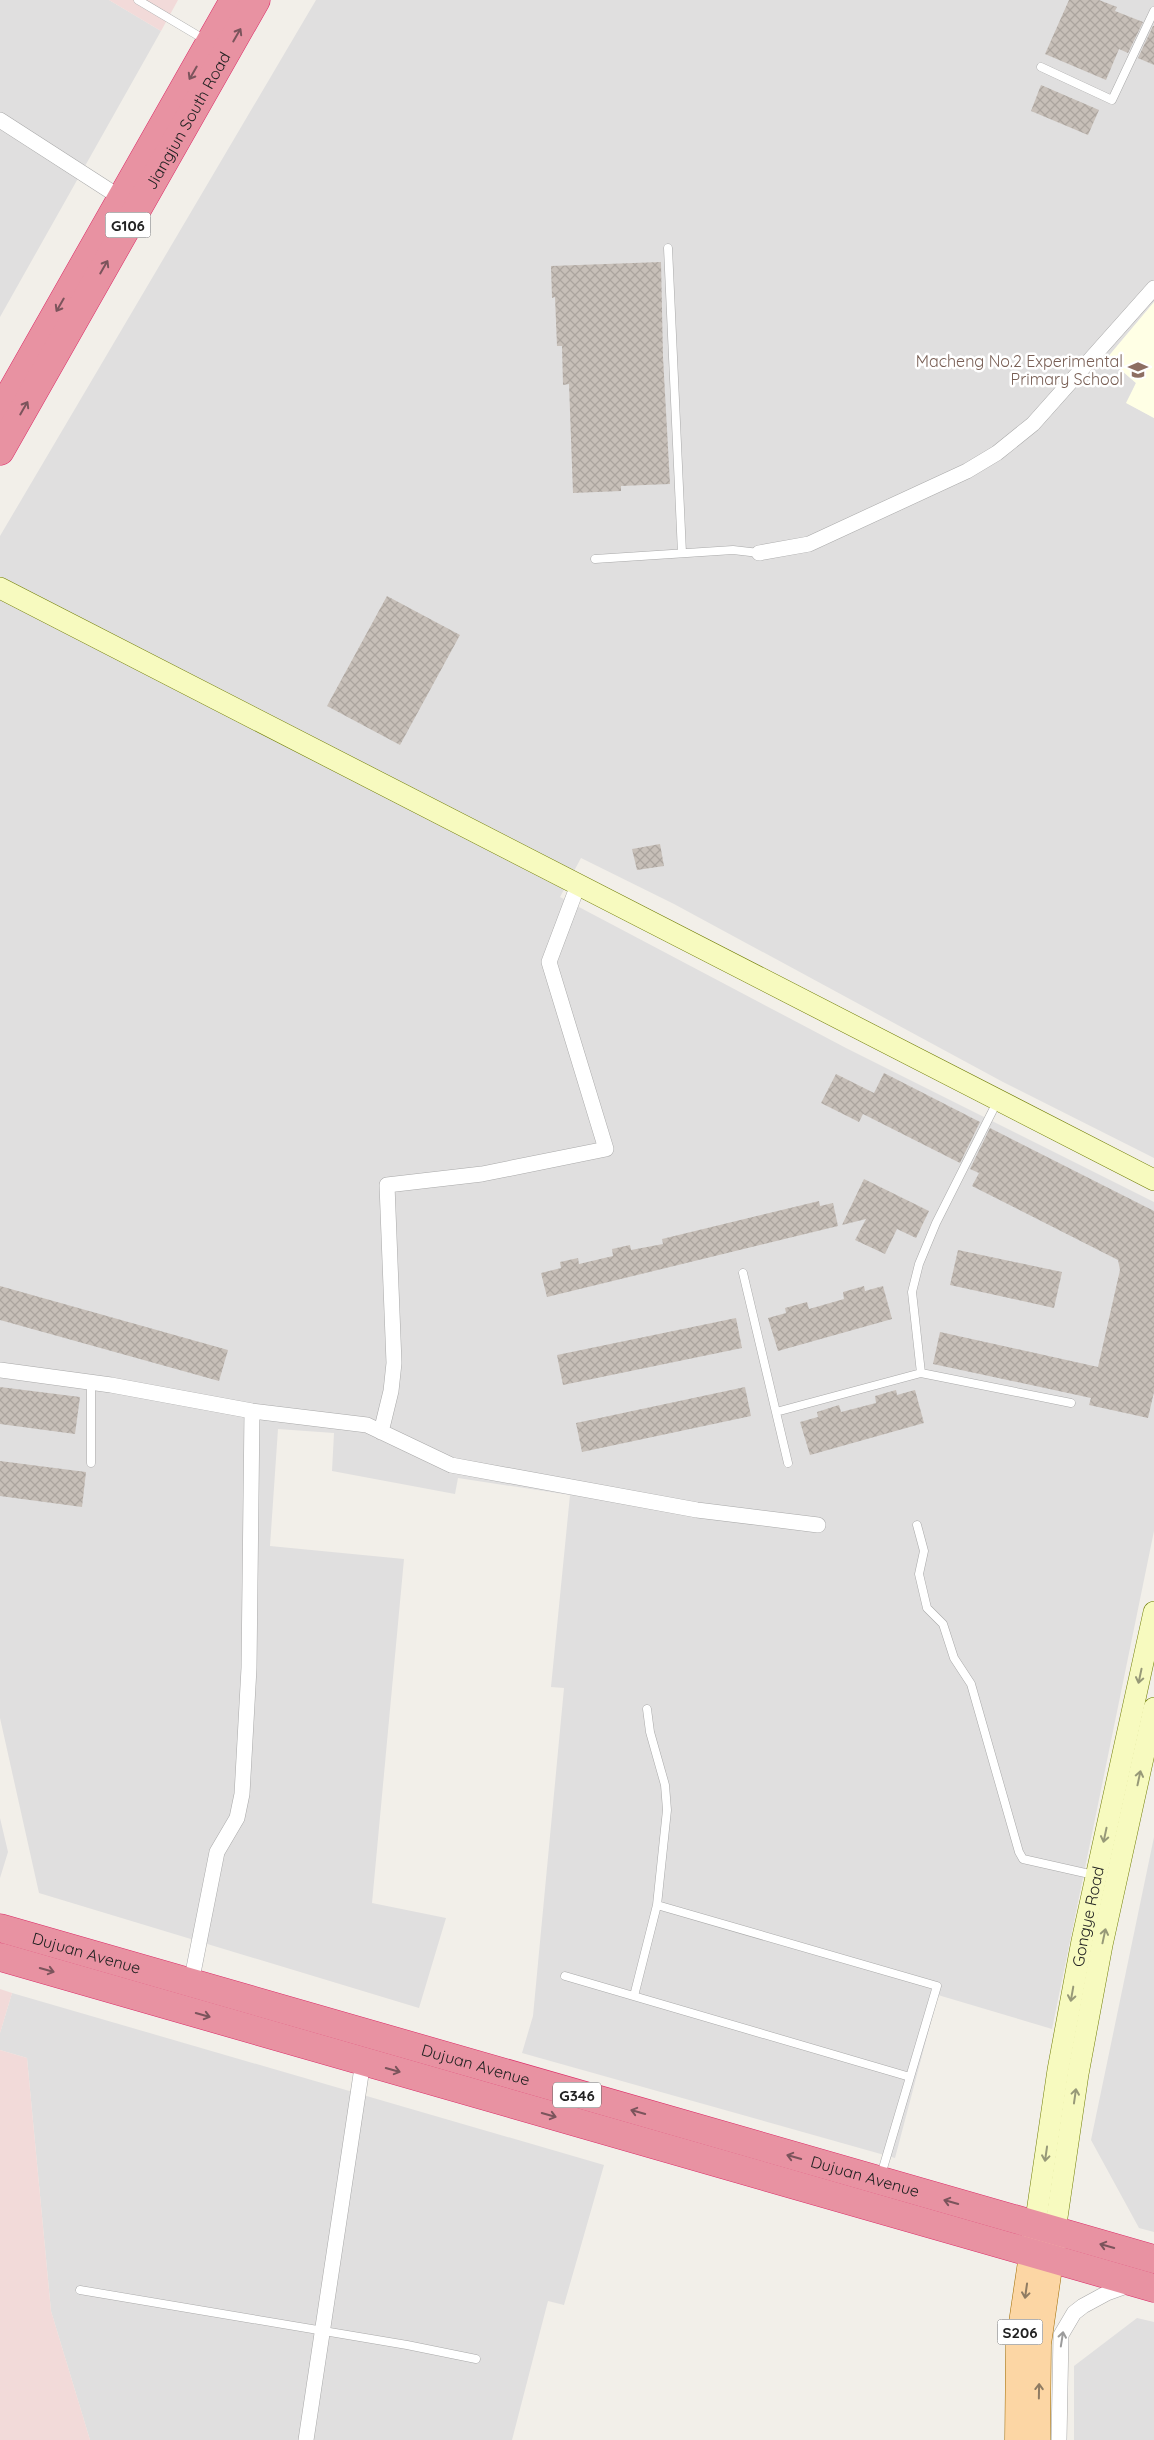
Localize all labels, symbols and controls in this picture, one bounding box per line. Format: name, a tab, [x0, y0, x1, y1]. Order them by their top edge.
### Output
one-way arrow	[232, 28, 242, 42]
street label: Jiangjun South Road	[141, 48, 235, 193]
one-way arrow	[187, 65, 197, 79]
road number: G106	[106, 212, 150, 238]
one-way arrow	[100, 261, 110, 275]
one-way arrow	[55, 298, 65, 312]
place label: Macheng No.2 Experimental Primary School	[916, 351, 1123, 389]
school or university icon: Macheng No.2 Experimental Primary School	[1127, 359, 1149, 381]
one-way arrow	[19, 401, 29, 416]
one-way arrow	[1135, 1668, 1144, 1684]
one-way arrow	[1135, 1770, 1144, 1786]
one-way arrow	[1100, 1827, 1109, 1843]
street label: Gongye Road	[1067, 1864, 1108, 1968]
street label: Dujuan Avenue	[30, 1928, 143, 1978]
one-way arrow	[1100, 1929, 1109, 1945]
one-way arrow	[39, 1966, 55, 1975]
one-way arrow	[1067, 1986, 1077, 2002]
one-way arrow	[195, 2011, 211, 2021]
street label: Dujuan Avenue	[419, 2039, 532, 2090]
one-way arrow	[384, 2066, 400, 2075]
road number: G346	[553, 2082, 601, 2108]
one-way arrow	[1070, 2089, 1080, 2105]
one-way arrow	[631, 2107, 647, 2117]
one-way arrow	[540, 2111, 556, 2121]
one-way arrow	[1040, 2146, 1050, 2162]
street label: Dujuan Avenue	[808, 2151, 922, 2201]
one-way arrow	[787, 2152, 803, 2162]
one-way arrow	[943, 2196, 959, 2206]
one-way arrow	[1100, 2240, 1116, 2250]
one-way arrow	[1020, 2283, 1030, 2299]
road number: S206	[998, 2320, 1042, 2344]
one-way arrow	[1057, 2332, 1067, 2348]
one-way arrow	[1034, 2384, 1043, 2400]

